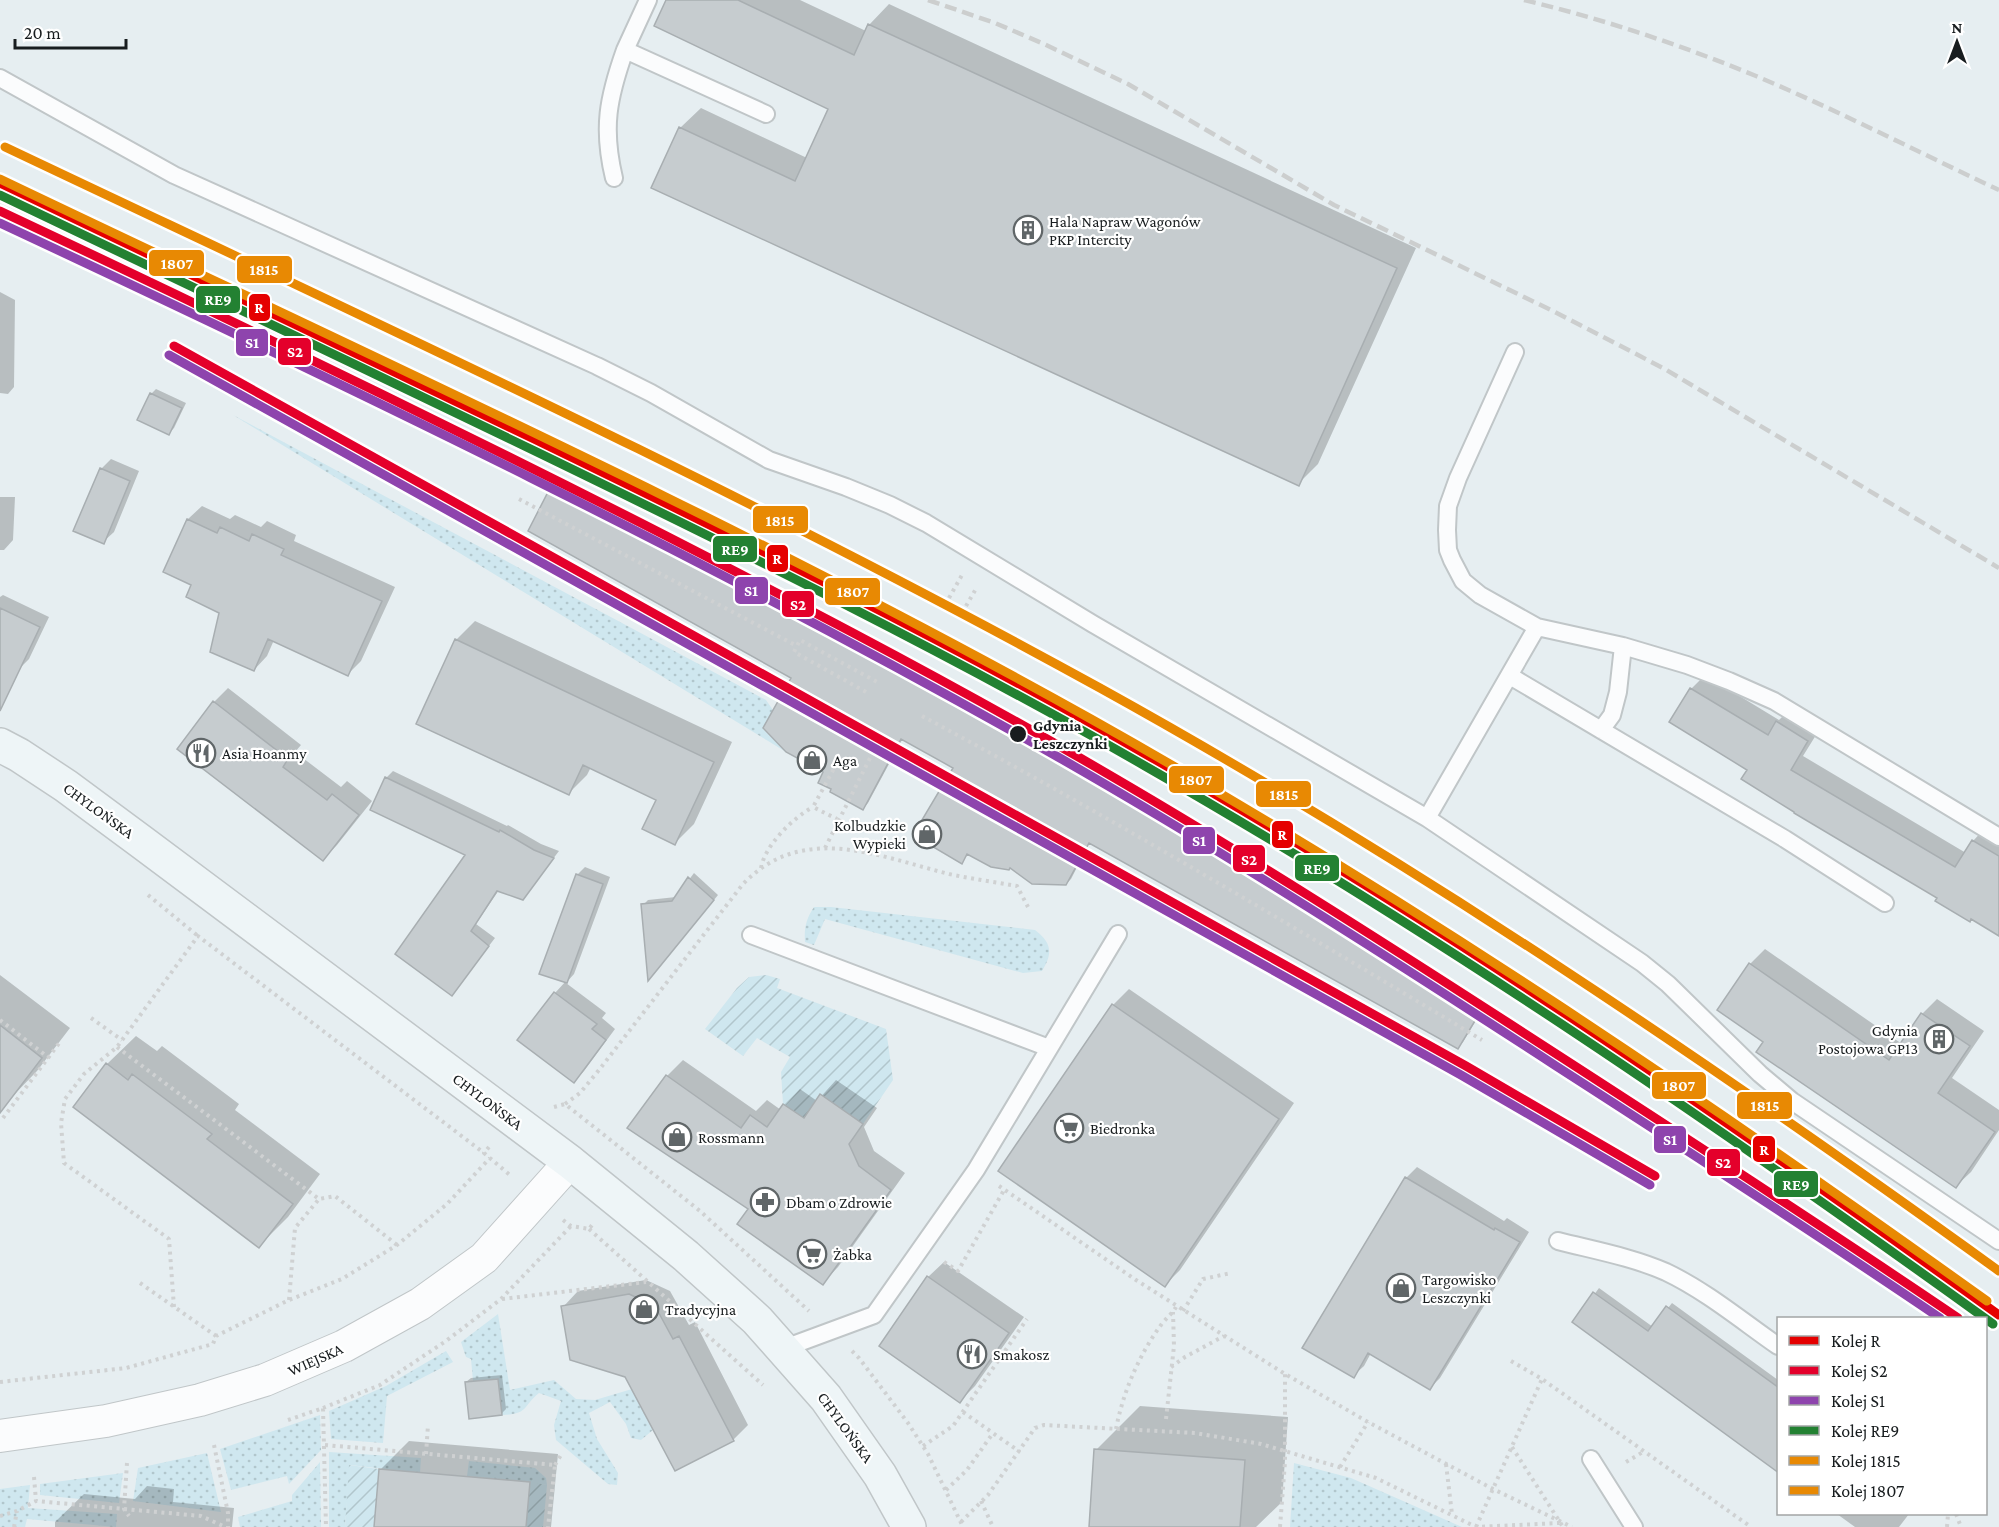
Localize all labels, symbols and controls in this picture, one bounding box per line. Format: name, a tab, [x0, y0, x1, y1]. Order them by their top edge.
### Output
scale bar	[15, 12, 126, 50]
north arrow	[1927, 12, 1987, 72]
text: N	[1952, 19, 1963, 36]
text: 20 m	[24, 23, 61, 43]
place label: Hala Napraw Wagonów PKP Intercity	[1049, 213, 1201, 249]
building icon: Hala Napraw Wagonów PKP Intercity	[1012, 214, 1044, 246]
line badge: 1807	[148, 249, 205, 277]
text: 1807	[161, 255, 193, 272]
line badge: 1815	[236, 255, 293, 284]
text: 1815	[249, 261, 279, 278]
line badge: RE9	[195, 285, 241, 314]
text: RE9	[204, 291, 232, 308]
line badge: R	[248, 293, 271, 322]
text: R	[254, 299, 264, 316]
line badge: S1	[235, 328, 269, 357]
text: S1	[245, 334, 259, 351]
line badge: S2	[277, 337, 312, 366]
text: S2	[287, 343, 303, 360]
line badge: 1815	[752, 505, 809, 534]
text: 1815	[765, 512, 795, 529]
line badge: RE9	[712, 535, 758, 563]
text: RE9	[721, 541, 749, 558]
line badge: R	[766, 544, 789, 573]
text: R	[772, 550, 782, 567]
line badge: S1	[734, 576, 769, 605]
line badge: 1807	[824, 577, 881, 606]
text: S1	[744, 582, 758, 599]
text: 1807	[837, 583, 869, 600]
line badge: S2	[781, 590, 815, 618]
text: S2	[790, 596, 806, 613]
place label: Gdynia Leszczynki	[1033, 717, 1108, 752]
marker: Gdynia Leszczynki	[1008, 724, 1028, 744]
restaurant icon: Asia Hoanmy	[185, 737, 217, 769]
shop icon: Aga	[796, 744, 828, 776]
place label: Asia Hoanmy	[222, 745, 307, 763]
place label: Aga	[833, 752, 858, 770]
line badge: 1807	[1168, 765, 1225, 794]
text: 1807	[1180, 771, 1212, 788]
street label: CHYLOŃSKA	[60, 779, 138, 842]
line badge: 1815	[1255, 780, 1312, 808]
text: 1815	[1269, 786, 1299, 803]
place label: Kolbudzkie Wypieki	[834, 817, 906, 853]
shop icon: Kolbudzkie Wypieki	[911, 818, 943, 850]
line badge: R	[1271, 820, 1294, 849]
line badge: S1	[1182, 826, 1216, 855]
text: R	[1277, 826, 1287, 843]
text: S1	[1192, 832, 1206, 849]
line badge: S2	[1232, 844, 1266, 873]
text: S2	[1241, 851, 1257, 868]
line badge: RE9	[1294, 854, 1340, 882]
text: RE9	[1303, 860, 1331, 877]
place label: Gdynia Postojowa GP13	[1818, 1022, 1919, 1058]
building icon: Gdynia Postojowa GP13	[1923, 1023, 1955, 1055]
street label: CHYLOŃSKA	[449, 1070, 527, 1134]
line badge: 1807	[1651, 1071, 1707, 1100]
text: 1807	[1663, 1077, 1695, 1094]
line badge: 1815	[1736, 1091, 1793, 1120]
text: 1815	[1750, 1097, 1780, 1114]
supermarket icon: Biedronka	[1053, 1112, 1085, 1144]
place label: Biedronka	[1090, 1120, 1156, 1137]
shop icon: Rossmann	[661, 1121, 693, 1153]
line badge: S1	[1653, 1125, 1687, 1154]
place label: Rossmann	[698, 1129, 765, 1146]
text: S1	[1663, 1131, 1677, 1148]
line badge: R	[1752, 1135, 1776, 1163]
text: R	[1759, 1141, 1769, 1158]
line badge: S2	[1706, 1148, 1741, 1177]
text: S2	[1715, 1154, 1731, 1171]
line badge: RE9	[1773, 1170, 1819, 1198]
text: RE9	[1782, 1176, 1810, 1193]
pharmacy icon: Dbam o Zdrowie	[749, 1186, 781, 1218]
place label: Dbam o Zdrowie	[786, 1194, 892, 1211]
supermarket icon: Żabka	[796, 1238, 828, 1270]
place label: Żabka	[833, 1246, 873, 1263]
place label: Targowisko Leszczynki	[1422, 1271, 1496, 1307]
shop icon: Targowisko Leszczynki	[1385, 1272, 1417, 1304]
shop icon: Tradycyjna	[628, 1293, 660, 1325]
place label: Tradycyjna	[665, 1301, 737, 1319]
legend	[1777, 1317, 1987, 1515]
text: Kolej R	[1831, 1331, 1882, 1352]
restaurant icon: Smakosz	[956, 1338, 988, 1370]
street label: WIEJSKA	[285, 1339, 347, 1380]
place label: Smakosz	[993, 1346, 1050, 1363]
text: Kolej S2	[1831, 1361, 1888, 1382]
street label: CHYLOŃSKA	[814, 1389, 877, 1467]
text: Kolej S1	[1831, 1391, 1885, 1412]
text: Kolej RE9	[1831, 1421, 1899, 1442]
text: Kolej 1815	[1831, 1451, 1901, 1472]
text: Kolej 1807	[1831, 1481, 1904, 1502]

